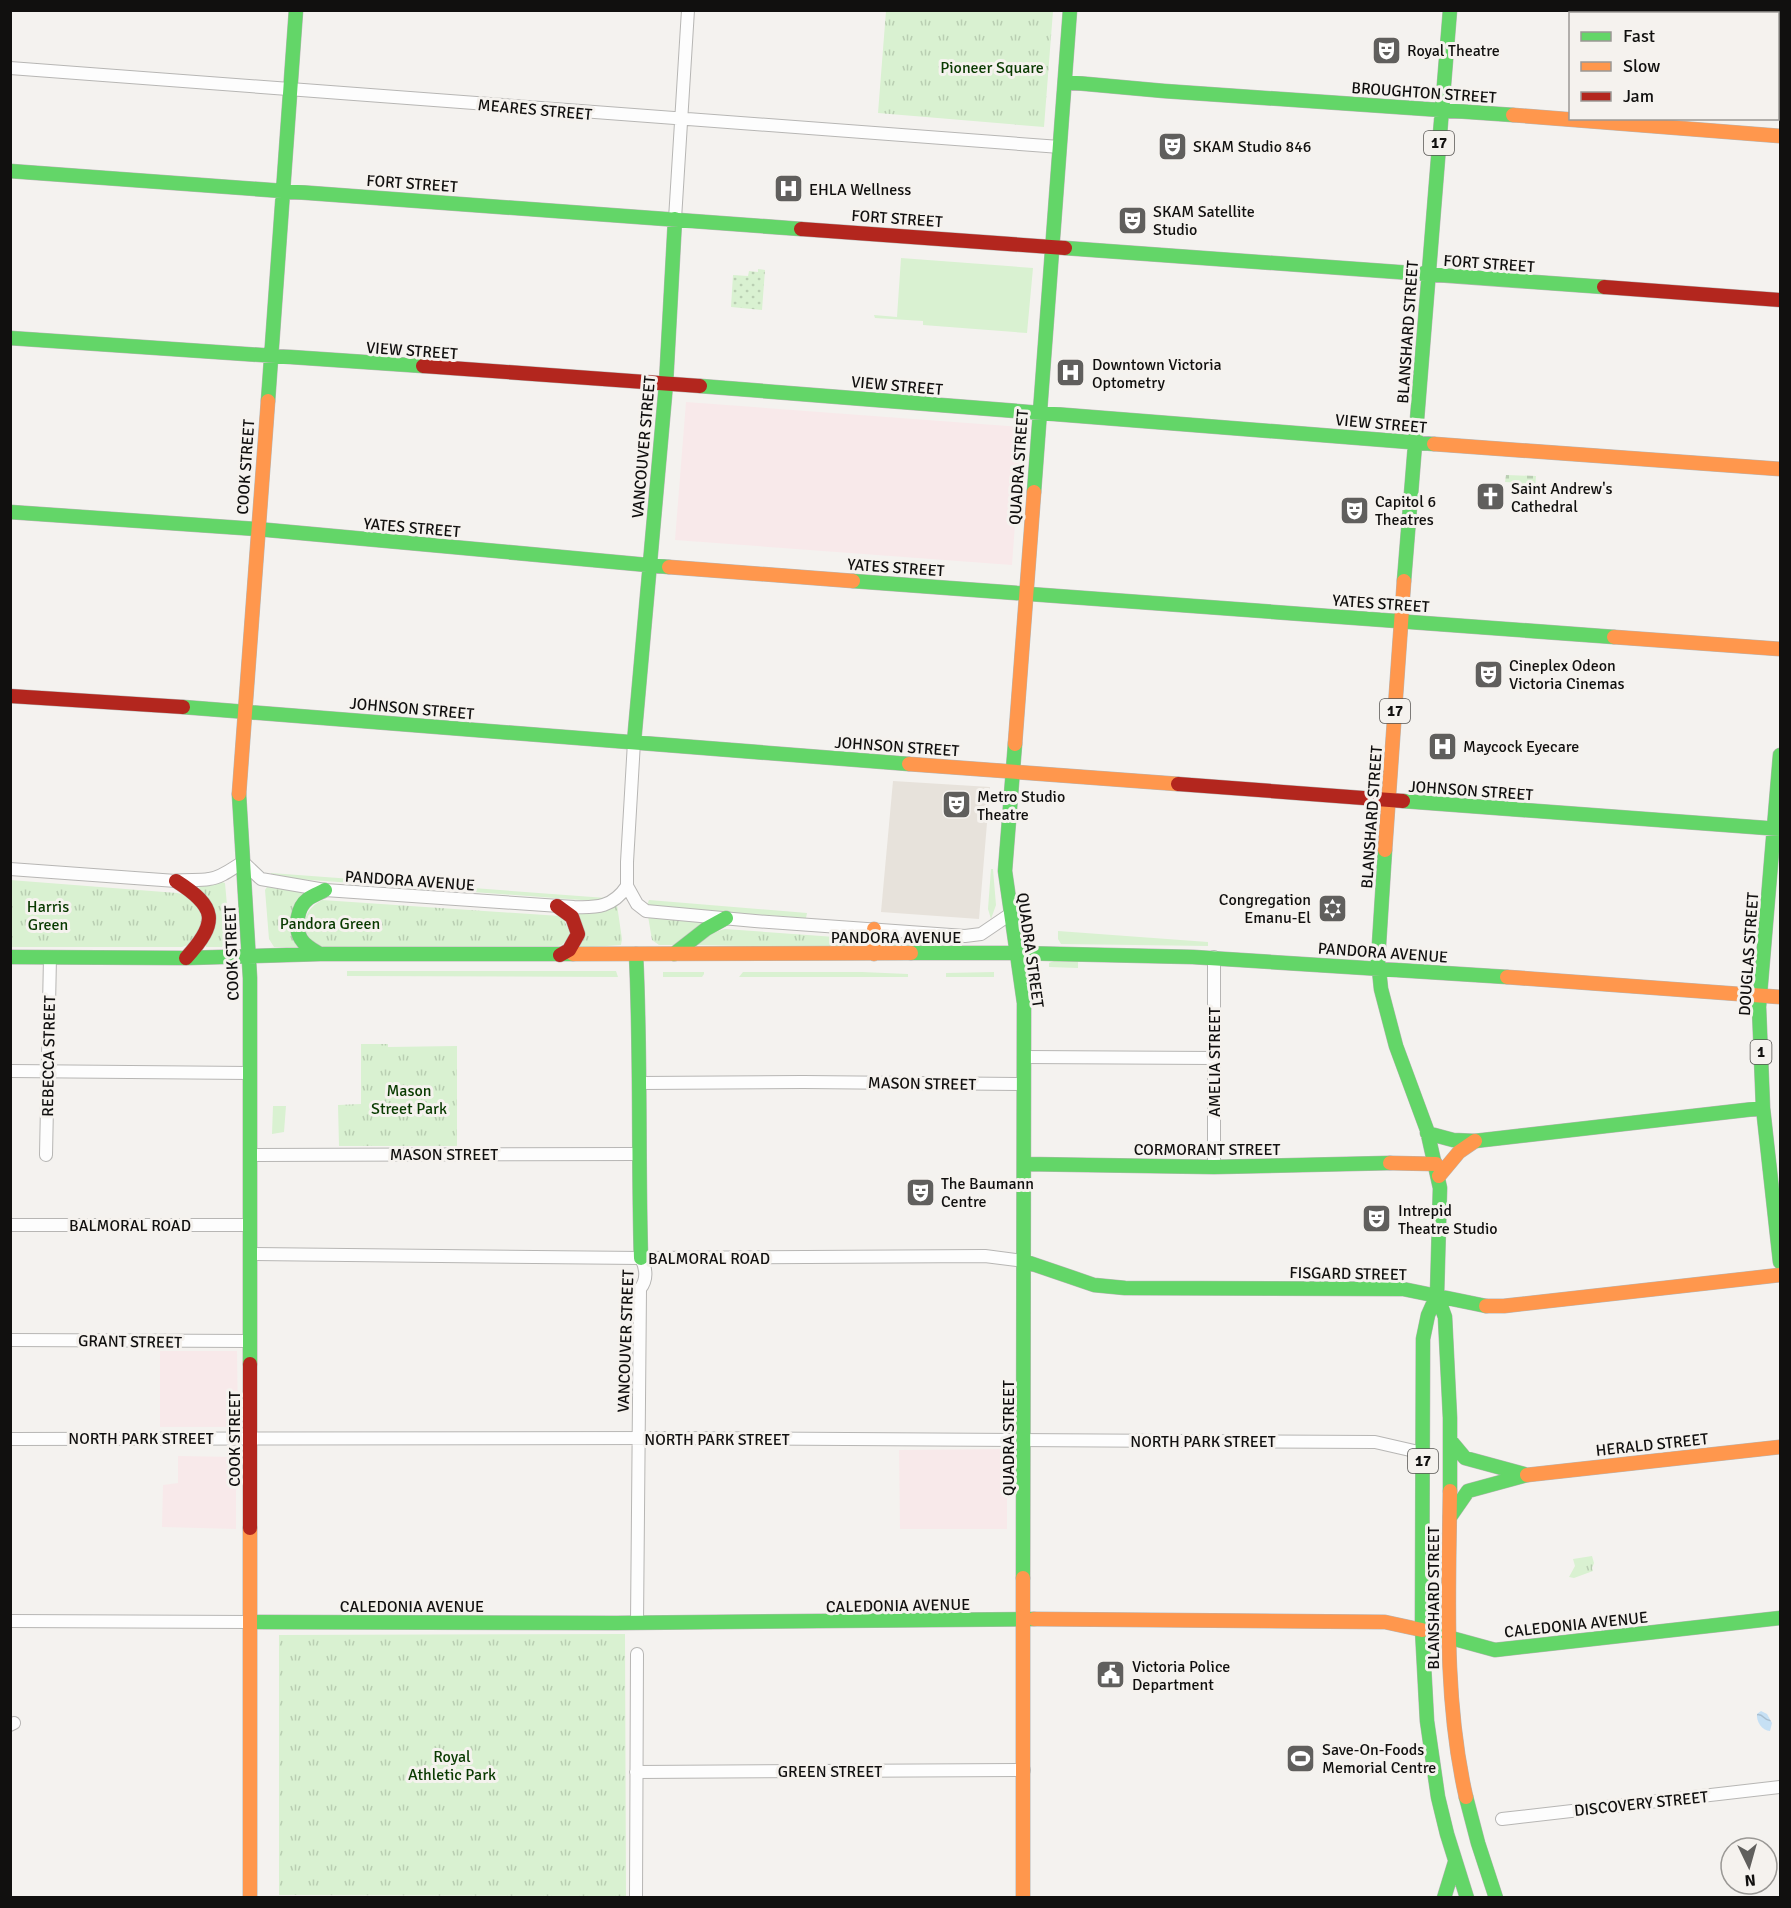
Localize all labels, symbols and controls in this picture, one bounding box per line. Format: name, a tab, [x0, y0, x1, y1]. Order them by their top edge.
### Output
legend	[1569, 12, 1779, 120]
text: Fast	[1623, 25, 1655, 47]
theatre icon: Royal Theatre	[1370, 34, 1402, 66]
place label: Royal Theatre	[1407, 41, 1500, 61]
text: Slow	[1623, 55, 1660, 77]
park label: Pioneer Square	[940, 58, 1044, 78]
street label: BROUGHTON STREET	[1351, 78, 1497, 108]
text: Jam	[1623, 85, 1654, 107]
street label: MEARES STREET	[477, 95, 593, 125]
theatre icon: SKAM Studio 846	[1156, 130, 1188, 162]
road number: 17	[1424, 131, 1454, 155]
place label: SKAM Studio 846	[1193, 137, 1311, 157]
street label: FORT STREET	[366, 171, 458, 197]
hospital icon: EHLA Wellness	[772, 173, 804, 205]
place label: EHLA Wellness	[809, 180, 911, 200]
place label: SKAM Satellite Studio	[1153, 202, 1255, 240]
theatre icon: SKAM Satellite Studio	[1116, 204, 1148, 236]
street label: FORT STREET	[851, 206, 943, 232]
street label: FORT STREET	[1443, 251, 1535, 277]
street label: BLANSHARD STREET	[1393, 260, 1423, 404]
street label: VIEW STREET	[365, 338, 459, 364]
place label: Downtown Victoria Optometry	[1092, 355, 1222, 393]
hospital icon: Downtown Victoria Optometry	[1055, 357, 1087, 389]
street label: VIEW STREET	[850, 372, 944, 400]
street label: VANCOUVER STREET	[628, 375, 660, 519]
street label: QUADRA STREET	[1005, 408, 1033, 526]
street label: VIEW STREET	[1334, 410, 1428, 438]
street label: COOK STREET	[233, 419, 259, 515]
place label: Saint Andrew's Cathedral	[1511, 479, 1612, 517]
church icon: Saint Andrew's Cathedral	[1474, 481, 1506, 513]
place label: Capitol 6 Theatres	[1375, 492, 1436, 530]
theatre icon: Capitol 6 Theatres	[1338, 494, 1370, 526]
street label: YATES STREET	[363, 514, 461, 542]
street label: YATES STREET	[847, 555, 945, 581]
street label: YATES STREET	[1332, 591, 1430, 617]
place label: Cineplex Odeon Victoria Cinemas	[1509, 656, 1625, 694]
theatre icon: Cineplex Odeon Victoria Cinemas	[1472, 658, 1504, 690]
street label: JOHNSON STREET	[349, 694, 475, 724]
road number: 17	[1380, 699, 1410, 723]
hospital icon: Maycock Eyecare	[1426, 730, 1458, 762]
street label: JOHNSON STREET	[834, 733, 960, 761]
place label: Maycock Eyecare	[1463, 737, 1579, 757]
street label: BLANSHARD STREET	[1357, 745, 1387, 889]
street label: JOHNSON STREET	[1408, 777, 1534, 805]
place label: Metro Studio Theatre	[977, 787, 1065, 825]
theatre icon: Metro Studio Theatre	[940, 789, 972, 821]
street label: PANDORA AVENUE	[344, 866, 476, 896]
place label: Congregation Emanu-El	[1219, 890, 1311, 928]
street label: QUADRA STREET	[1012, 891, 1048, 1009]
street label: DOUGLAS STREET	[1735, 891, 1763, 1017]
synagogue icon: Congregation Emanu-El	[1316, 892, 1348, 924]
park label: Harris Green	[27, 897, 69, 935]
street label: COOK STREET	[220, 905, 244, 1001]
park label: Pandora Green	[280, 914, 380, 934]
street label: PANDORA AVENUE	[831, 928, 961, 948]
street label: PANDORA AVENUE	[1317, 938, 1449, 968]
street label: REBECCA STREET	[38, 995, 60, 1117]
street label: AMELIA STREET	[1205, 1007, 1225, 1117]
road number: 1	[1750, 1040, 1772, 1064]
street label: MASON STREET	[868, 1073, 976, 1095]
park label: Mason Street Park	[371, 1081, 447, 1119]
street label: CORMORANT STREET	[1134, 1140, 1280, 1160]
street label: MASON STREET	[390, 1145, 498, 1165]
place label: The Baumann Centre	[941, 1174, 1034, 1212]
theatre icon: The Baumann Centre	[904, 1176, 936, 1208]
place label: Intrepid Theatre Studio	[1398, 1201, 1498, 1239]
theatre icon: Intrepid Theatre Studio	[1361, 1203, 1393, 1235]
street label: BALMORAL ROAD	[69, 1216, 191, 1236]
street label: BALMORAL ROAD	[648, 1249, 770, 1269]
street label: FISGARD STREET	[1289, 1263, 1407, 1285]
street label: VANCOUVER STREET	[614, 1269, 638, 1413]
street label: GRANT STREET	[78, 1331, 182, 1353]
street label: QUADRA STREET	[999, 1380, 1019, 1496]
street label: COOK STREET	[225, 1391, 245, 1487]
street label: NORTH PARK STREET	[68, 1429, 214, 1449]
street label: HERALD STREET	[1595, 1429, 1710, 1461]
street label: NORTH PARK STREET	[644, 1430, 790, 1450]
street label: NORTH PARK STREET	[1130, 1432, 1276, 1452]
road number: 17	[1408, 1449, 1438, 1473]
street label: BLANSHARD STREET	[1424, 1526, 1444, 1670]
street label: CALEDONIA AVENUE	[826, 1595, 970, 1617]
street label: CALEDONIA AVENUE	[340, 1597, 484, 1617]
street label: CALEDONIA AVENUE	[1503, 1608, 1649, 1642]
place label: Victoria Police Department	[1132, 1657, 1230, 1695]
public building icon: Victoria Police Department	[1095, 1659, 1127, 1691]
place label: Save-On-Foods Memorial Centre	[1322, 1740, 1436, 1778]
sports icon: Save-On-Foods Memorial Centre	[1285, 1742, 1317, 1774]
park label: Royal Athletic Park	[408, 1747, 496, 1785]
street label: GREEN STREET	[778, 1762, 882, 1782]
street label: DISCOVERY STREET	[1573, 1787, 1709, 1821]
north arrow	[1719, 1836, 1779, 1896]
text: N	[1744, 1869, 1757, 1890]

